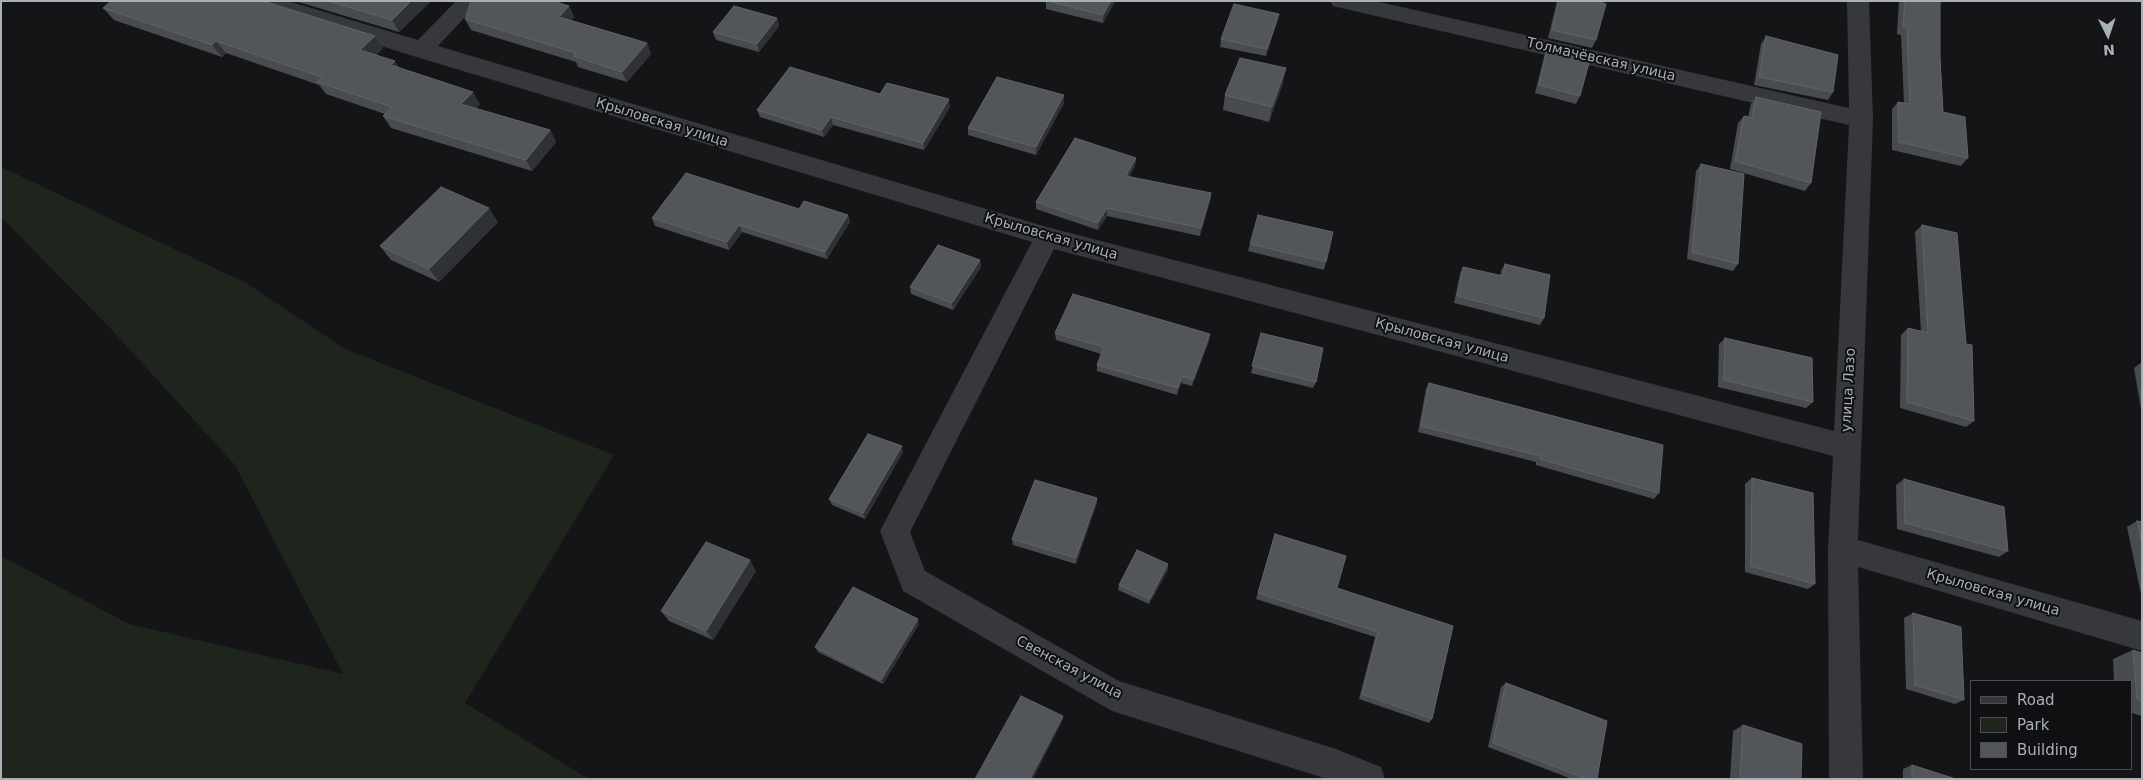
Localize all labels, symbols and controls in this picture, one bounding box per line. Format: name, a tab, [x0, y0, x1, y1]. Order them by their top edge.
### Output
north arrow	[2083, 10, 2133, 60]
street label: Толмачёвская улица	[1525, 35, 1677, 85]
text: N	[2103, 42, 2115, 58]
street label: Крыловская улица	[594, 95, 730, 151]
street label: Крыловская улица	[983, 210, 1119, 264]
street label: Крыловская улица	[1373, 315, 1511, 367]
street label: улица Лазо	[1838, 348, 1860, 432]
street label: Крыловская улица	[1925, 566, 2061, 620]
street label: Свенская улица	[1013, 633, 1125, 703]
legend	[1970, 680, 2133, 770]
text: Road	[2017, 691, 2055, 709]
text: Park	[2017, 716, 2049, 734]
text: Building	[2017, 741, 2078, 759]

